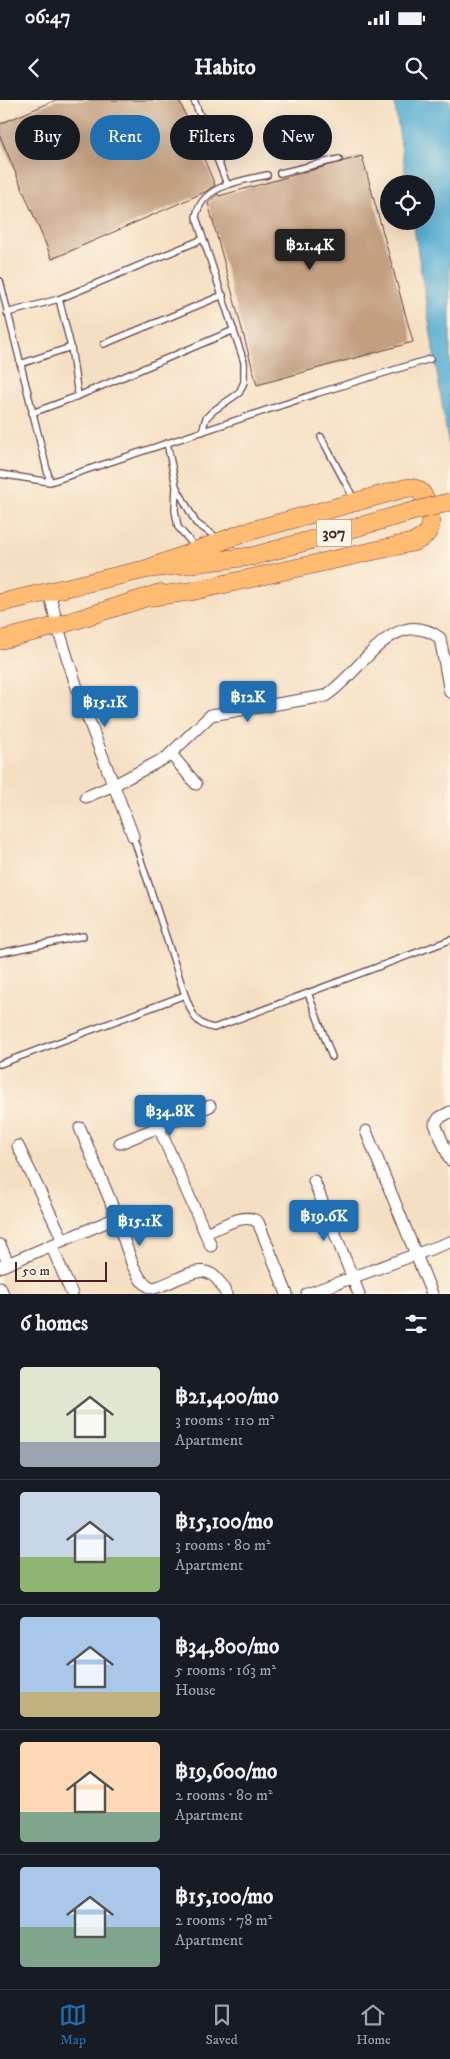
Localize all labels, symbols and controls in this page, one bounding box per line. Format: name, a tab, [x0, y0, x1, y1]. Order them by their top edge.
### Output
text: 06:47	[25, 6, 70, 29]
icon: back	[20, 54, 48, 82]
text: Habito	[194, 54, 256, 81]
icon: search	[402, 54, 430, 82]
chip: Buy	[15, 115, 80, 160]
chip: Rent	[90, 115, 160, 160]
chip: Filters	[170, 115, 253, 160]
chip: New	[263, 115, 332, 160]
map controls	[380, 175, 435, 230]
button: locate	[380, 175, 435, 230]
pin: ฿21.4K	[269, 228, 351, 271]
text: ฿21.4K	[286, 235, 334, 255]
road number: 307	[316, 519, 352, 546]
pin: ฿12K	[218, 680, 278, 723]
pin: ฿15.1K	[64, 686, 146, 728]
text: ฿12K	[230, 687, 266, 707]
text: ฿15.1K	[83, 692, 127, 712]
pin: ฿34.8K	[129, 1094, 211, 1137]
text: ฿34.8K	[146, 1101, 194, 1121]
pin: ฿19.6K	[283, 1200, 365, 1242]
pin: ฿15.1K	[99, 1204, 181, 1247]
text: ฿19.6K	[300, 1206, 348, 1226]
text: ฿15.1K	[118, 1211, 162, 1231]
scale bar	[15, 1259, 108, 1282]
text: 50 m	[22, 1262, 50, 1280]
icon: filters	[402, 1310, 430, 1338]
text: 6 homes	[20, 1311, 88, 1337]
text: ฿21,400/mo	[175, 1384, 279, 1410]
icon: home	[60, 1387, 120, 1447]
text: 3 rooms · 110 m²	[175, 1410, 274, 1430]
text: Apartment	[175, 1430, 243, 1450]
text: ฿15,100/mo	[175, 1509, 273, 1535]
icon: home	[60, 1512, 120, 1572]
text: 3 rooms · 80 m²	[175, 1535, 271, 1555]
text: Apartment	[175, 1555, 243, 1575]
text: ฿34,800/mo	[175, 1634, 279, 1660]
icon: home	[60, 1637, 120, 1697]
text: 5 rooms · 163 m²	[175, 1660, 276, 1680]
text: House	[175, 1680, 216, 1700]
text: ฿19,600/mo	[175, 1759, 277, 1785]
icon: home	[60, 1762, 120, 1822]
text: 2 rooms · 80 m²	[175, 1785, 273, 1805]
text: Apartment	[175, 1805, 243, 1825]
text: ฿15,100/mo	[175, 1884, 273, 1910]
icon: home	[60, 1887, 120, 1947]
text: 2 rooms · 78 m²	[175, 1910, 272, 1930]
text: Apartment	[175, 1930, 243, 1950]
tab: Map	[59, 2001, 87, 2049]
tab: Saved	[206, 2001, 238, 2049]
tab: Home	[356, 2001, 391, 2049]

